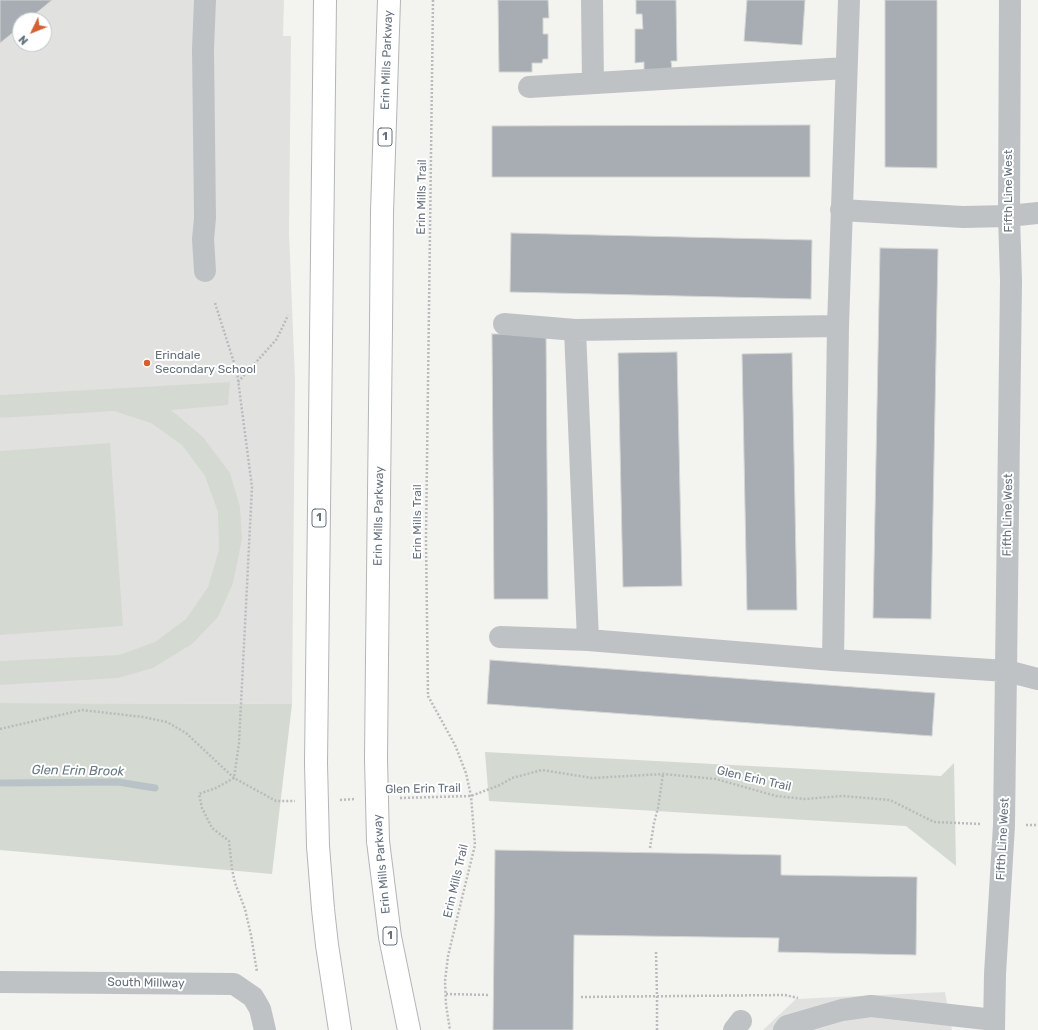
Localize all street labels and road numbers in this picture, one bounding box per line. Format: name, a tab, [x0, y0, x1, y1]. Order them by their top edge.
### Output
street label: Erin Mills Parkway	[378, 10, 396, 110]
road number: 1	[378, 128, 392, 146]
street label: Fifth Line West	[1002, 150, 1016, 232]
street label: Erin Mills Trail	[414, 159, 430, 235]
street label: Erin Mills Parkway	[371, 466, 387, 566]
street label: Fifth Line West	[1000, 473, 1016, 557]
street label: Erin Mills Trail	[411, 484, 425, 560]
road number: 1	[312, 509, 326, 527]
street label: Glen Erin Trail	[715, 763, 793, 795]
street label: Glen Erin Trail	[385, 781, 461, 797]
street label: Fifth Line West	[994, 797, 1012, 881]
street label: Erin Mills Parkway	[370, 814, 394, 914]
street label: Erin Mills Trail	[441, 843, 471, 919]
road number: 1	[383, 927, 397, 945]
street label: South Millway	[107, 975, 185, 991]

